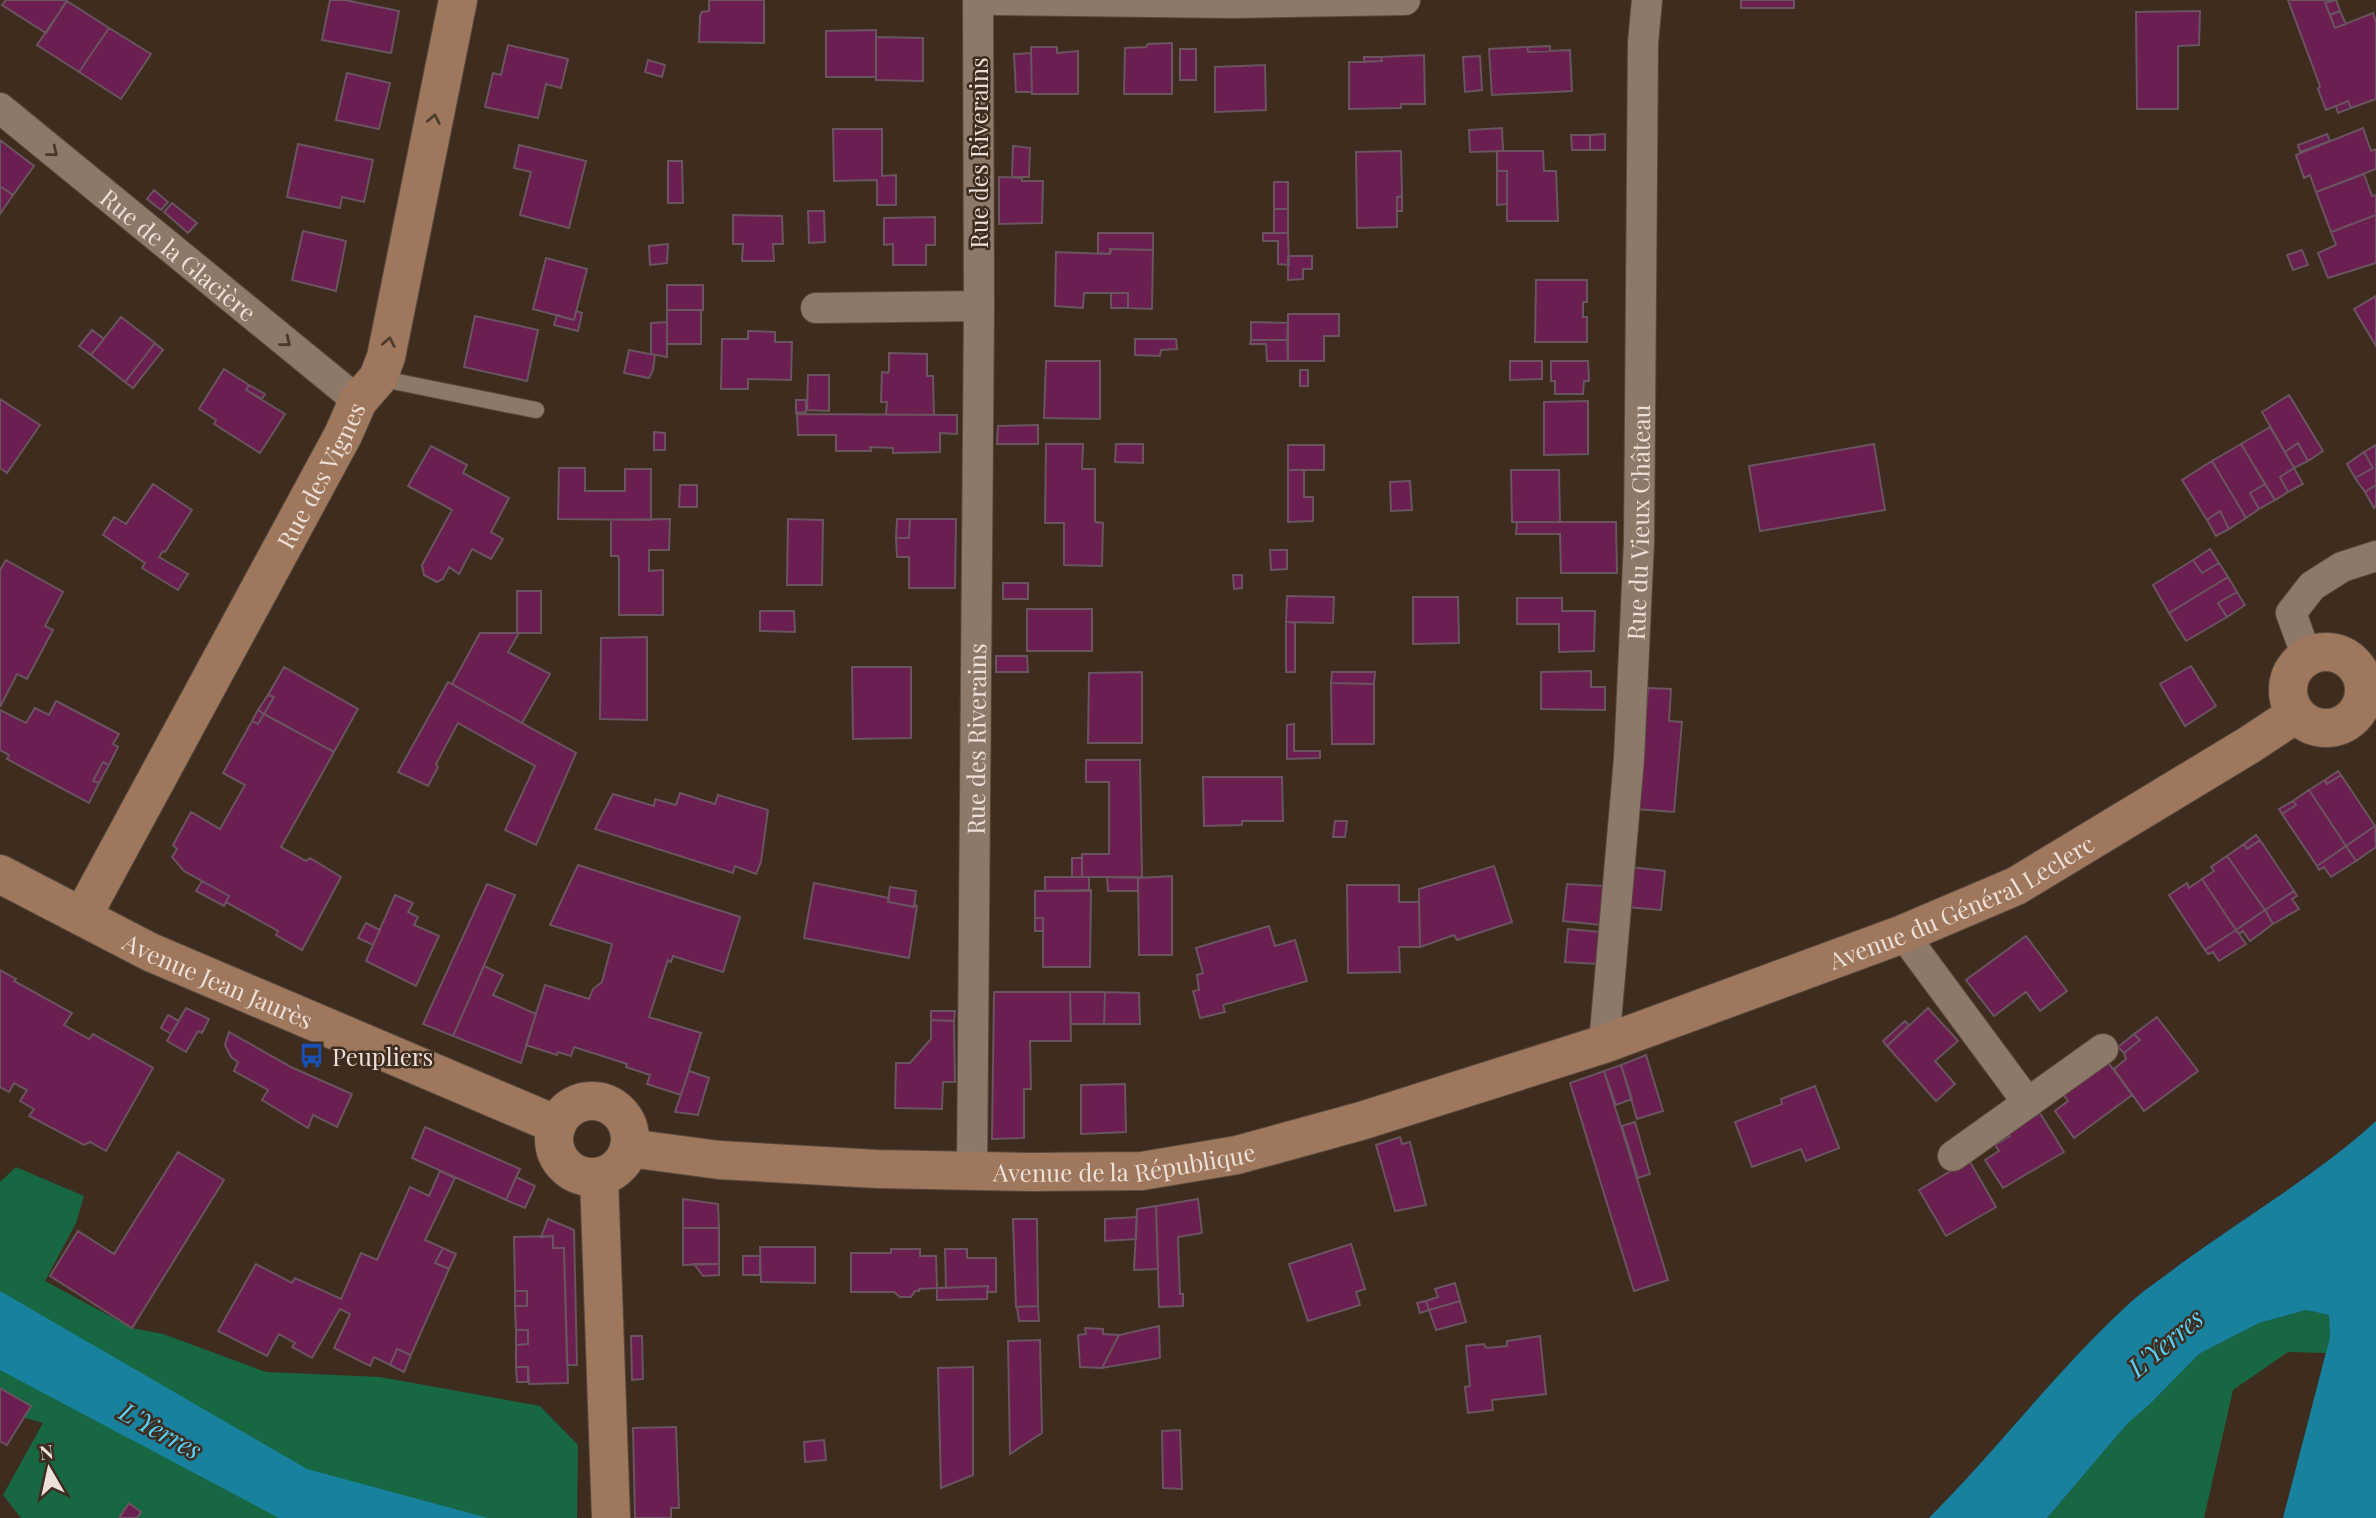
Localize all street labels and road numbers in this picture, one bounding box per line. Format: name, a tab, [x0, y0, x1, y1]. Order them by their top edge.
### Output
street label: Rue des Riverains	[962, 57, 994, 249]
street label: Rue de la Glacière	[94, 181, 263, 328]
street label: Rue des Vignes	[269, 397, 372, 554]
street label: Rue du Vieux Château	[1618, 404, 1656, 641]
street label: Rue des Riverains	[959, 643, 992, 835]
street label: Avenue du Général Leclerc	[1823, 827, 2100, 976]
street label: Avenue Jean Jaurès	[117, 925, 318, 1035]
street label: Avenue de la République	[992, 1135, 1259, 1188]

